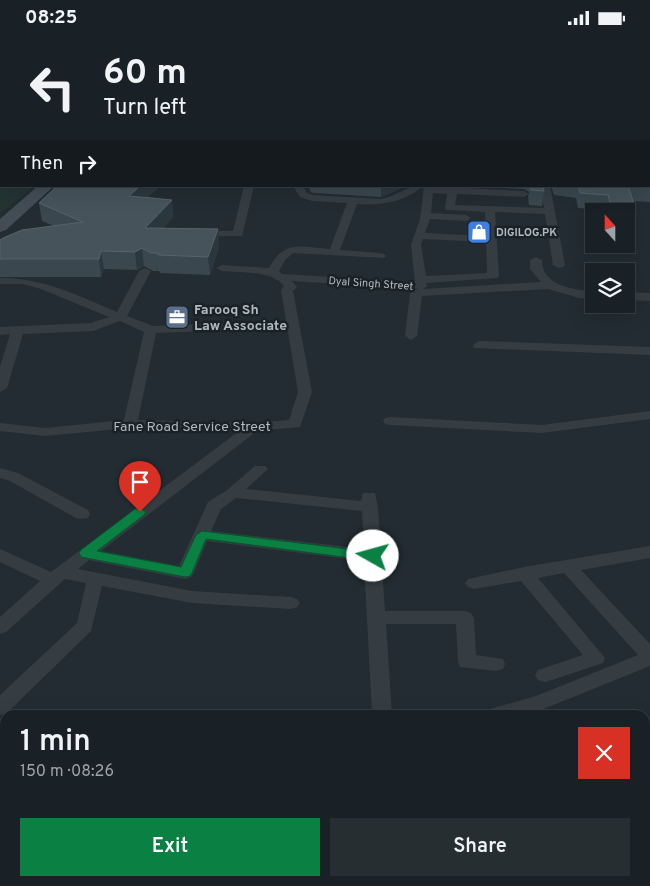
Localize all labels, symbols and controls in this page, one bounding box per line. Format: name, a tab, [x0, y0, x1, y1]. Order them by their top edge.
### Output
text: 08:25	[25, 6, 77, 30]
text: 60 m	[103, 52, 187, 96]
icon: left	[20, 55, 85, 120]
text: Turn left	[103, 95, 186, 122]
icon: right	[73, 150, 101, 178]
text: Then	[20, 152, 63, 176]
north arrow	[585, 203, 635, 253]
map controls	[585, 203, 635, 313]
shop icon: DIGILOG.PK	[466, 219, 492, 245]
place label: DIGILOG.PK	[496, 226, 557, 240]
button: layers	[585, 263, 635, 313]
street label: Dyal Singh Street	[328, 274, 414, 294]
place label: Farooq Sh Law Associate	[194, 302, 287, 335]
office icon: Farooq Sh Law Associate	[164, 304, 190, 330]
street label: Fane Road Service Street	[113, 419, 271, 436]
pin	[119, 461, 161, 512]
icon: arrive	[126, 468, 154, 496]
position arrow	[346, 529, 398, 581]
text: 1 min	[20, 724, 91, 761]
button: close	[578, 727, 630, 779]
text: 150 m · 08:26	[20, 762, 114, 782]
button: Exit	[20, 818, 320, 876]
button: Share	[330, 818, 630, 876]

